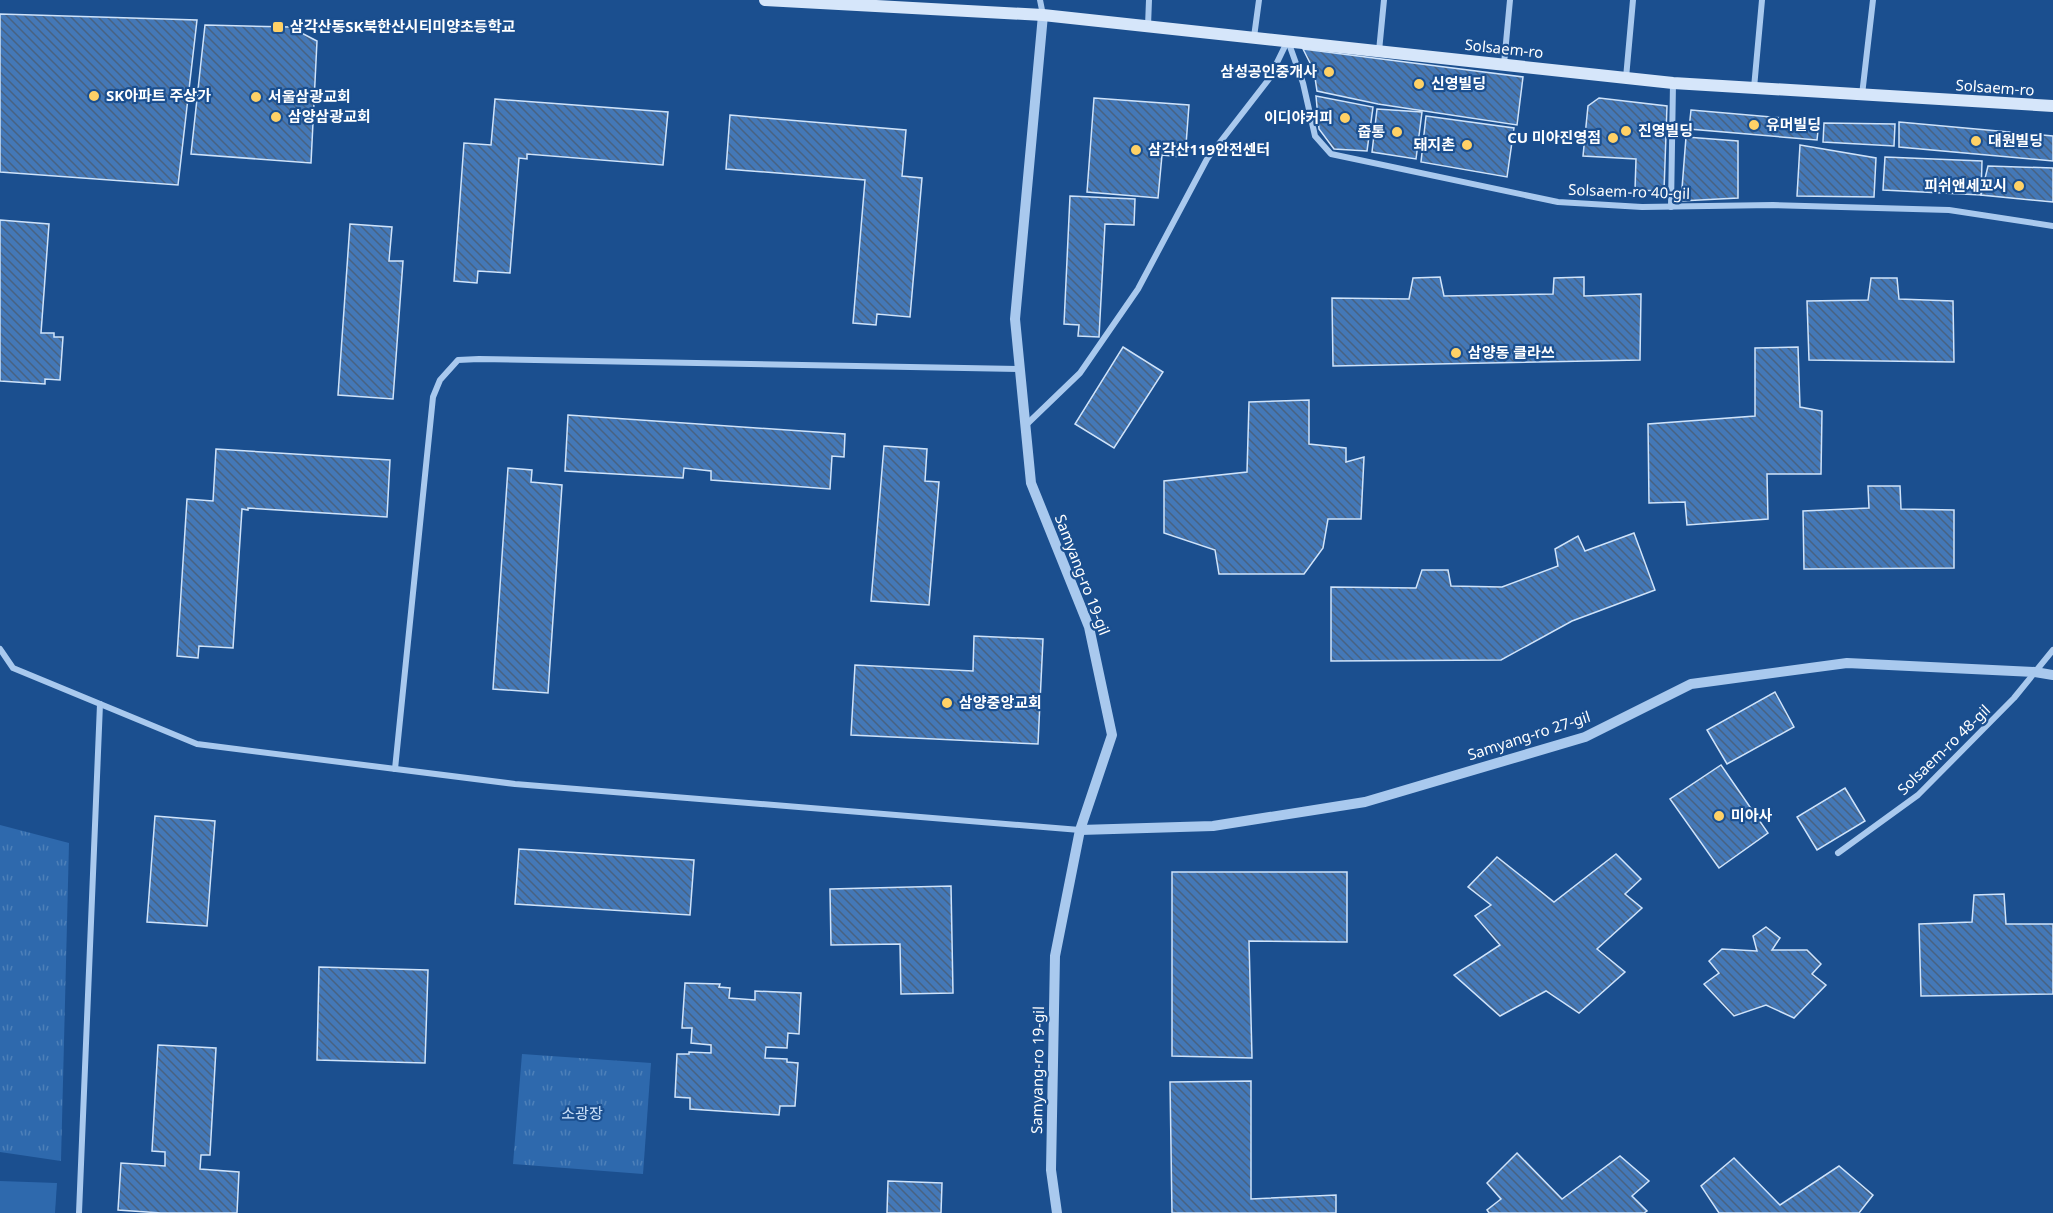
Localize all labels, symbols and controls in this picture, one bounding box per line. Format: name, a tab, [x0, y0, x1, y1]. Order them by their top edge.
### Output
place label: 삼각산동SK북한산시티미양초등학교	[290, 16, 515, 36]
marker: 삼각산동SK북한산시티미양초등학교	[271, 20, 285, 34]
street label: Solsaem-ro	[1464, 34, 1544, 62]
place label: 삼성공인중개사	[1220, 61, 1317, 81]
marker: 삼성공인중개사	[1322, 65, 1336, 79]
place label: 신영빌딩	[1431, 73, 1486, 93]
street label: Solsaem-ro	[1955, 74, 2035, 100]
marker: 신영빌딩	[1412, 77, 1426, 91]
place label: SK아파트 주상가	[106, 85, 211, 105]
place label: 서울삼광교회	[268, 86, 351, 106]
marker: SK아파트 주상가	[87, 89, 101, 103]
marker: 서울삼광교회	[249, 90, 263, 104]
place label: 삼양삼광교회	[288, 106, 371, 126]
place label: 이디야커피	[1264, 107, 1333, 127]
marker: 삼양삼광교회	[269, 110, 283, 124]
marker: 이디야커피	[1338, 111, 1352, 125]
place label: 유머빌딩	[1766, 114, 1821, 134]
marker: 유머빌딩	[1747, 118, 1761, 132]
place label: 진영빌딩	[1638, 120, 1693, 140]
place label: 줍통	[1357, 121, 1385, 141]
marker: 진영빌딩	[1619, 124, 1633, 138]
marker: 줍통	[1390, 125, 1404, 139]
place label: CU 미아진영점	[1507, 127, 1601, 147]
place label: 대원빌딩	[1988, 130, 2043, 150]
marker: CU 미아진영점	[1606, 131, 1620, 145]
place label: 돼지촌	[1414, 134, 1455, 154]
marker: 대원빌딩	[1969, 134, 1983, 148]
marker: 돼지촌	[1460, 138, 1474, 152]
place label: 삼각산119안전센터	[1148, 139, 1270, 159]
marker: 삼각산119안전센터	[1129, 143, 1143, 157]
place label: 피쉬앤세꼬시	[1924, 175, 2007, 195]
street label: Solsaem-ro 40-gil	[1568, 179, 1690, 203]
marker: 피쉬앤세꼬시	[2012, 179, 2026, 193]
place label: 삼양동 클라쓰	[1468, 342, 1555, 362]
marker: 삼양동 클라쓰	[1449, 346, 1463, 360]
street label: Samyang-ro 19-gil	[1051, 511, 1115, 638]
place label: 삼양중앙교회	[959, 692, 1042, 712]
marker: 삼양중앙교회	[940, 696, 954, 710]
street label: Solsaem-ro 48-gil	[1893, 700, 1994, 799]
street label: Samyang-ro 27-gil	[1465, 706, 1593, 764]
place label: 미아사	[1731, 805, 1773, 825]
marker: 미아사	[1712, 809, 1726, 823]
street label: Samyang-ro 19-gil	[1026, 1006, 1048, 1134]
park label: 소광장	[561, 1103, 603, 1123]

